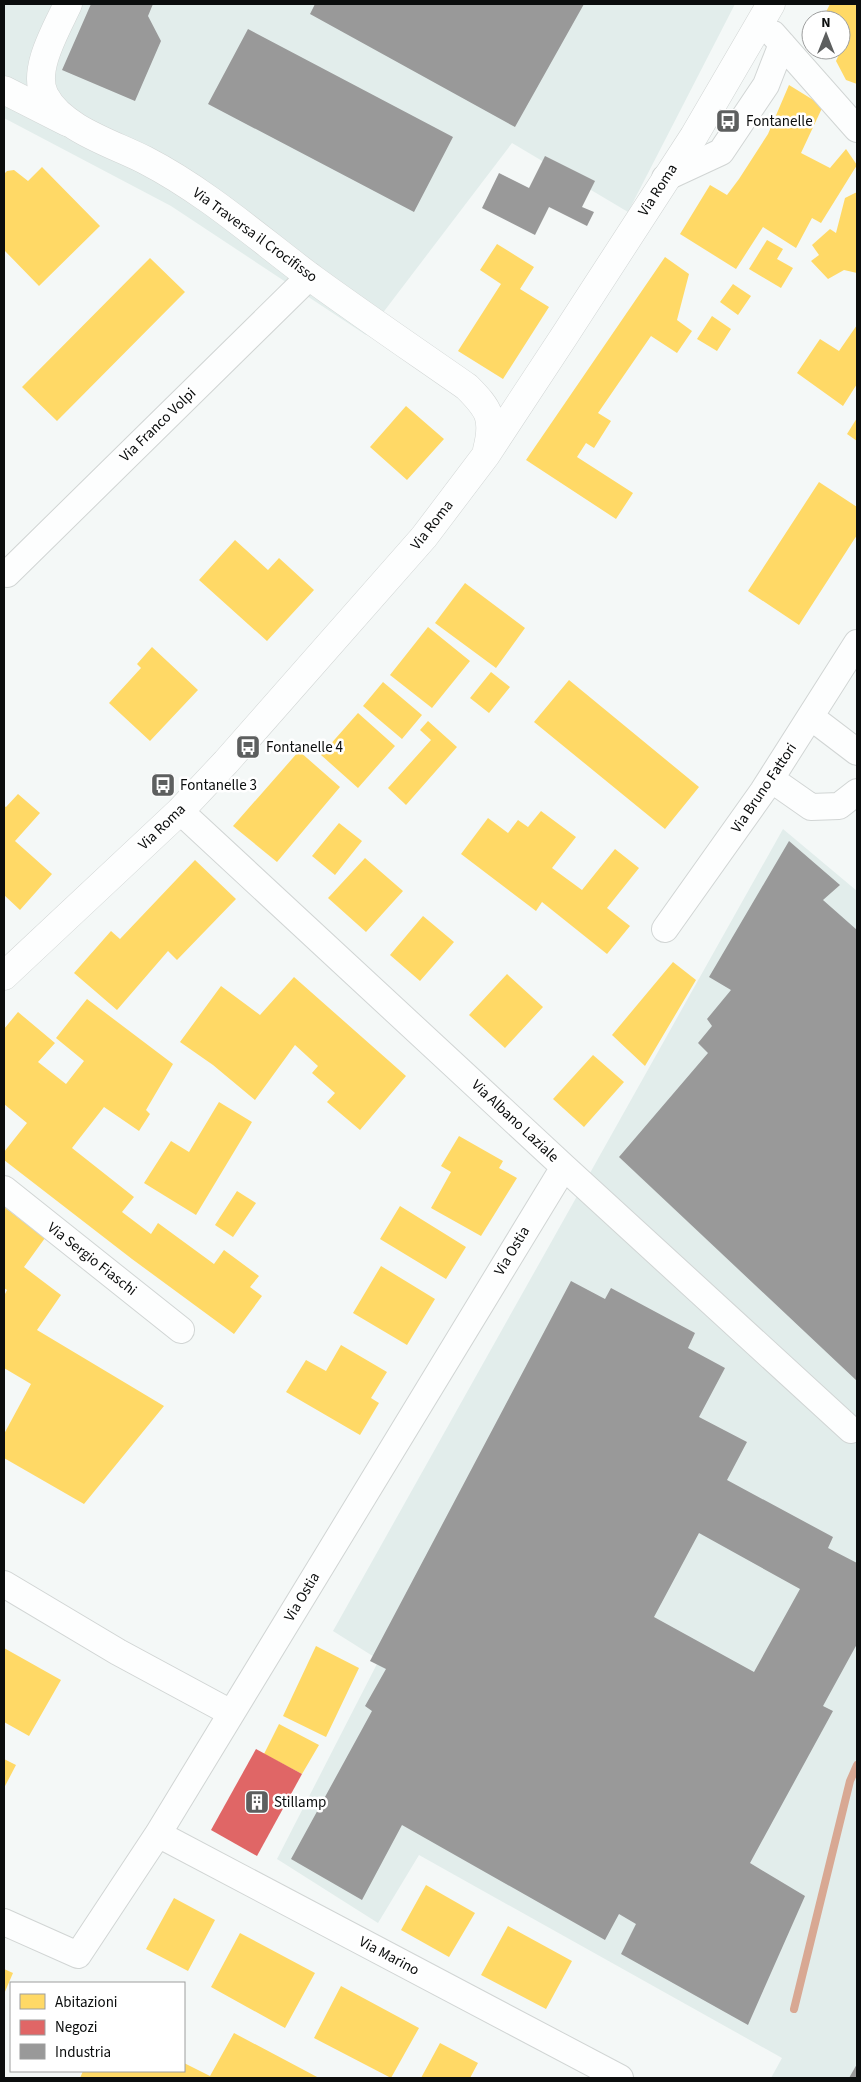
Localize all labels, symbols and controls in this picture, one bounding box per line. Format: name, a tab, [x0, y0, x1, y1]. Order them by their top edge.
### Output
north arrow	[801, 10, 851, 60]
text: N	[821, 13, 831, 33]
bus stop icon: Fontanelle	[715, 108, 741, 134]
place label: Fontanelle	[746, 111, 813, 132]
street label: Via Roma	[633, 160, 683, 220]
street label: Via Traversa il Crocifisso	[188, 183, 322, 287]
street label: Via Franco Volpi	[115, 383, 201, 467]
street label: Via Roma	[406, 495, 458, 555]
bus stop icon: Fontanelle 4	[235, 734, 261, 760]
place label: Fontanelle 4	[266, 737, 344, 758]
street label: Via Bruno Fattori	[726, 739, 802, 837]
bus stop icon: Fontanelle 3	[150, 772, 176, 798]
place label: Fontanelle 3	[180, 775, 257, 796]
street label: Via Roma	[134, 799, 190, 855]
street label: Via Albano Laziale	[467, 1075, 563, 1167]
street label: Via Sergio Fiaschi	[43, 1217, 141, 1301]
street label: Via Ostia	[489, 1222, 535, 1280]
street label: Via Ostia	[279, 1568, 325, 1626]
building icon: Stillamp	[244, 1789, 270, 1815]
place label: Stillamp	[274, 1792, 326, 1813]
street label: Via Marino	[355, 1931, 423, 1981]
legend	[10, 1982, 185, 2072]
text: Abitazioni	[55, 1992, 118, 2013]
text: Negozi	[55, 2017, 97, 2038]
text: Industria	[55, 2042, 111, 2063]

